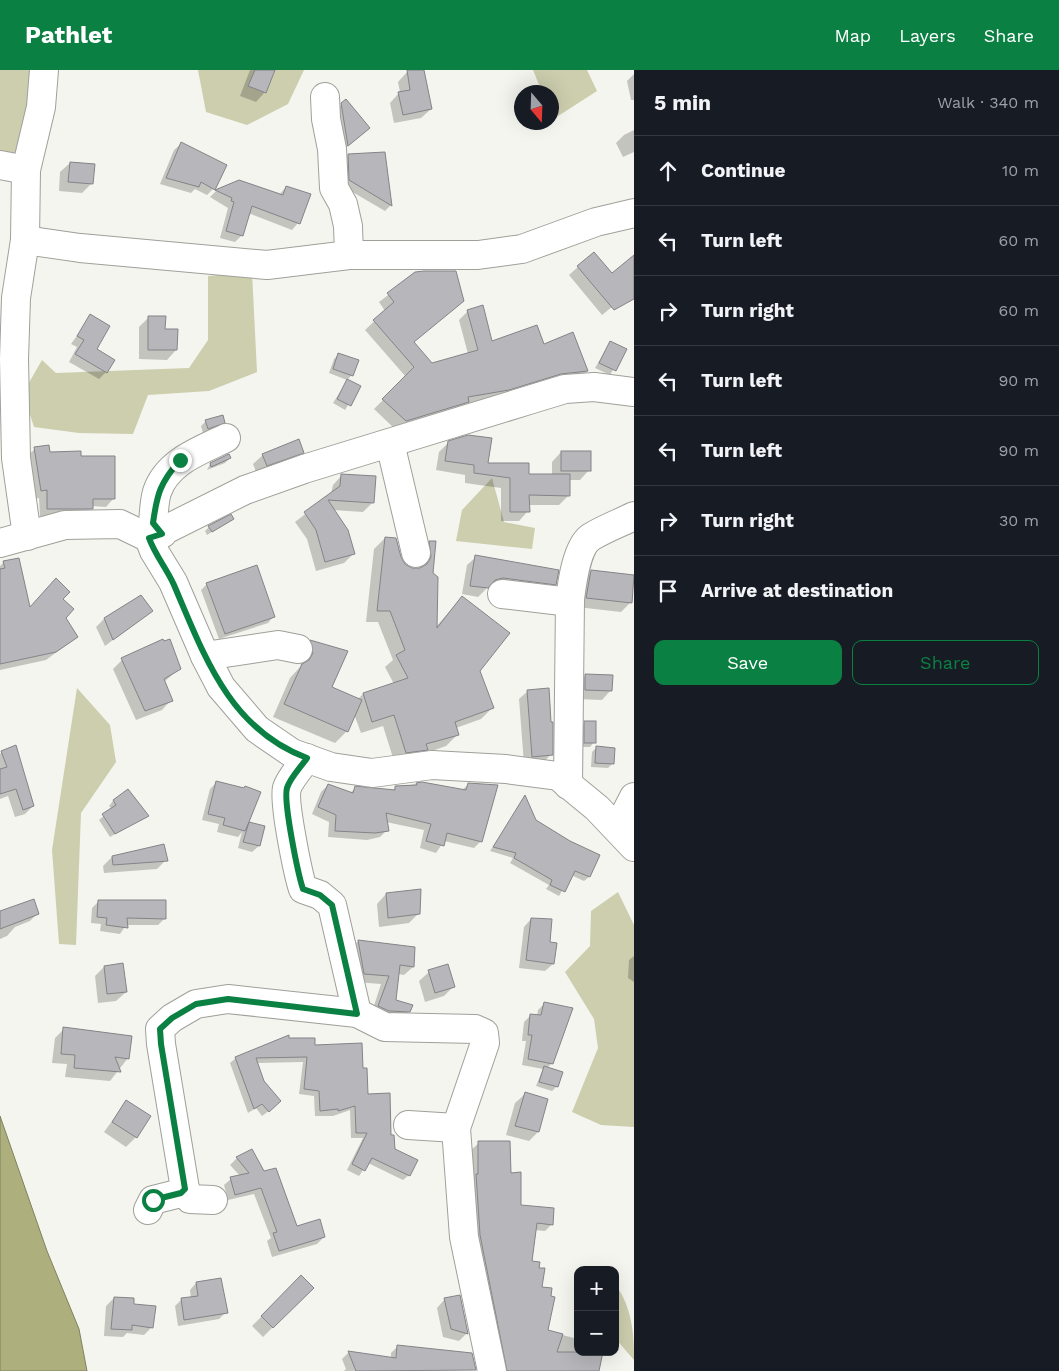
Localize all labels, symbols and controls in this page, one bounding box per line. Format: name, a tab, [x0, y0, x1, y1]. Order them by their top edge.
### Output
text: Pathlet	[25, 21, 112, 49]
text: Map	[834, 25, 871, 46]
text: Layers	[899, 25, 956, 46]
text: Share	[984, 25, 1034, 46]
north arrow	[514, 85, 559, 130]
text: 5 min	[654, 90, 711, 115]
text: Walk · 340 m	[937, 93, 1039, 112]
icon: ahead	[654, 157, 682, 185]
text: Continue	[701, 159, 785, 182]
text: 10 m	[1002, 161, 1039, 180]
icon: left	[654, 227, 682, 255]
text: Turn left	[701, 229, 782, 252]
text: 60 m	[999, 231, 1039, 250]
icon: right	[654, 297, 682, 325]
text: Turn right	[701, 299, 794, 322]
text: 60 m	[999, 301, 1039, 320]
icon: left	[654, 367, 682, 395]
text: Turn left	[701, 369, 782, 392]
text: 90 m	[998, 371, 1039, 390]
icon: left	[654, 437, 682, 465]
text: Turn left	[701, 439, 782, 462]
text: 90 m	[998, 441, 1039, 460]
route end	[169, 449, 192, 472]
icon: right	[654, 507, 682, 535]
text: Turn right	[701, 509, 794, 532]
text: 30 m	[999, 511, 1039, 530]
icon: arrive	[654, 577, 682, 605]
text: Arrive at destination	[701, 579, 893, 602]
button: Save	[654, 640, 842, 685]
button: Share	[852, 640, 1039, 685]
route start	[142, 1189, 165, 1212]
map controls	[574, 1266, 619, 1356]
button: +	[574, 1266, 619, 1311]
button: −	[574, 1311, 619, 1356]

